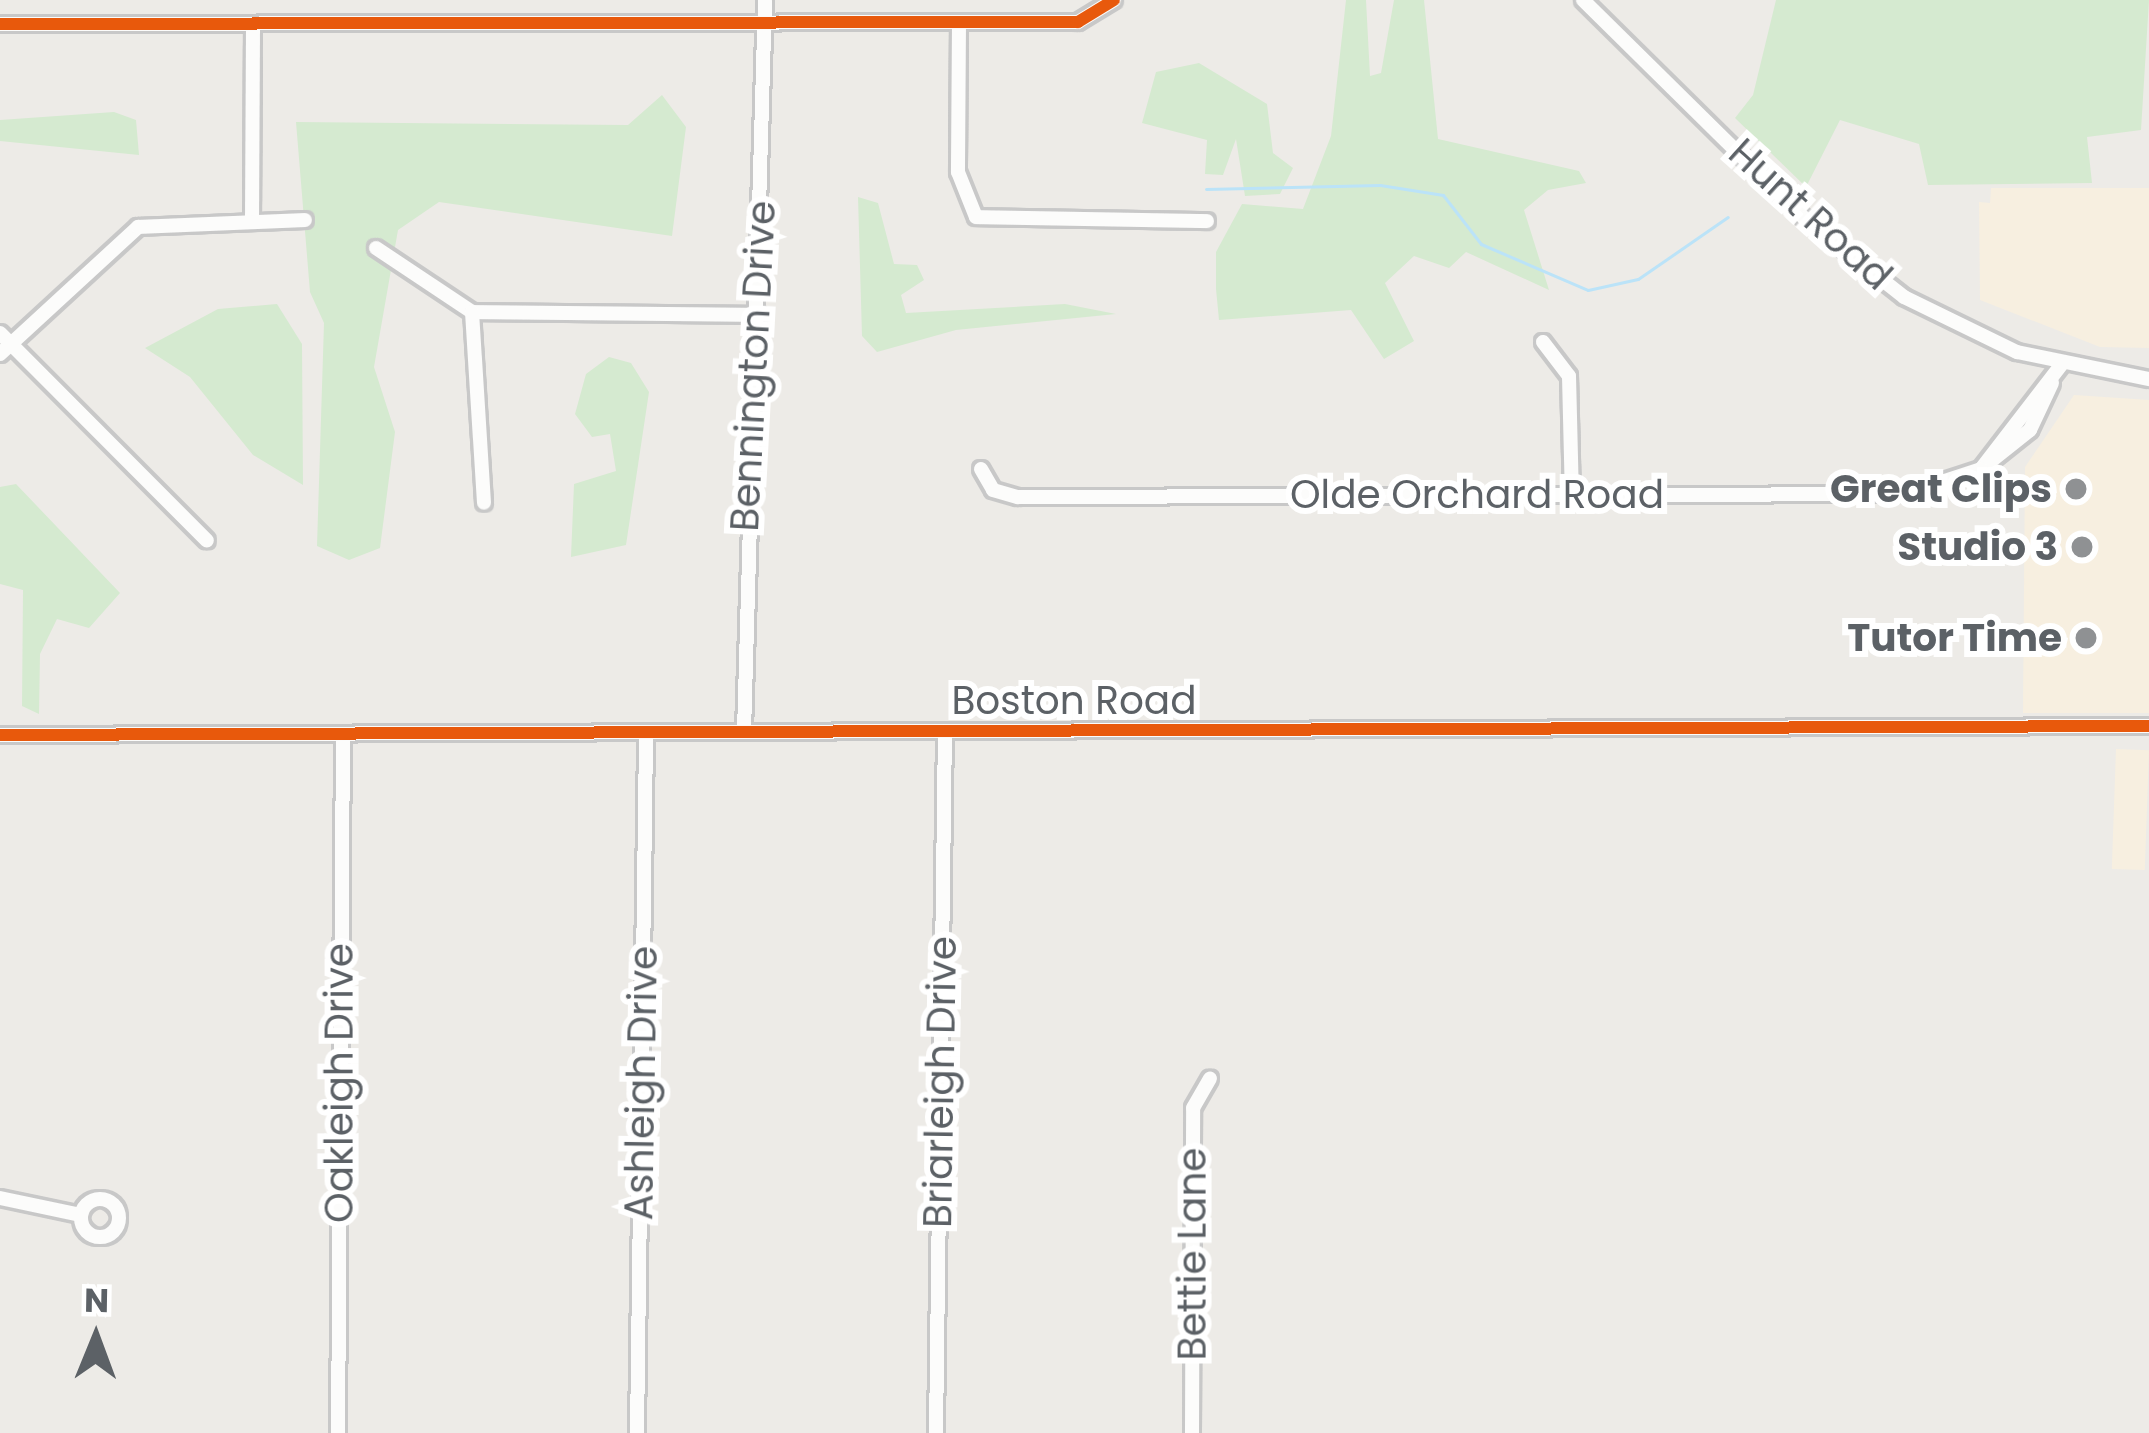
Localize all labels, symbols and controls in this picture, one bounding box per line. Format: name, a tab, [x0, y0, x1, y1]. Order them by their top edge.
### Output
street label: Hunt Road	[1719, 130, 1901, 300]
street label: Bennington Drive	[722, 199, 786, 533]
place label: Great Clips	[1830, 466, 2052, 512]
street label: Olde Orchard Road	[1290, 472, 1664, 518]
marker: Great Clips	[2063, 476, 2089, 502]
place label: Studio 3	[1897, 524, 2058, 570]
marker: Studio 3	[2069, 534, 2095, 560]
place label: Tutor Time	[1847, 615, 2062, 661]
marker: Tutor Time	[2073, 625, 2099, 651]
street label: Boston Road	[951, 678, 1197, 724]
street label: Briarleigh Drive	[915, 936, 967, 1228]
street label: Oakleigh Drive	[317, 943, 363, 1223]
street label: Ashleigh Drive	[616, 945, 668, 1221]
street label: Bettie Lane	[1170, 1147, 1216, 1361]
north arrow	[36, 1277, 156, 1397]
text: N	[84, 1277, 109, 1324]

